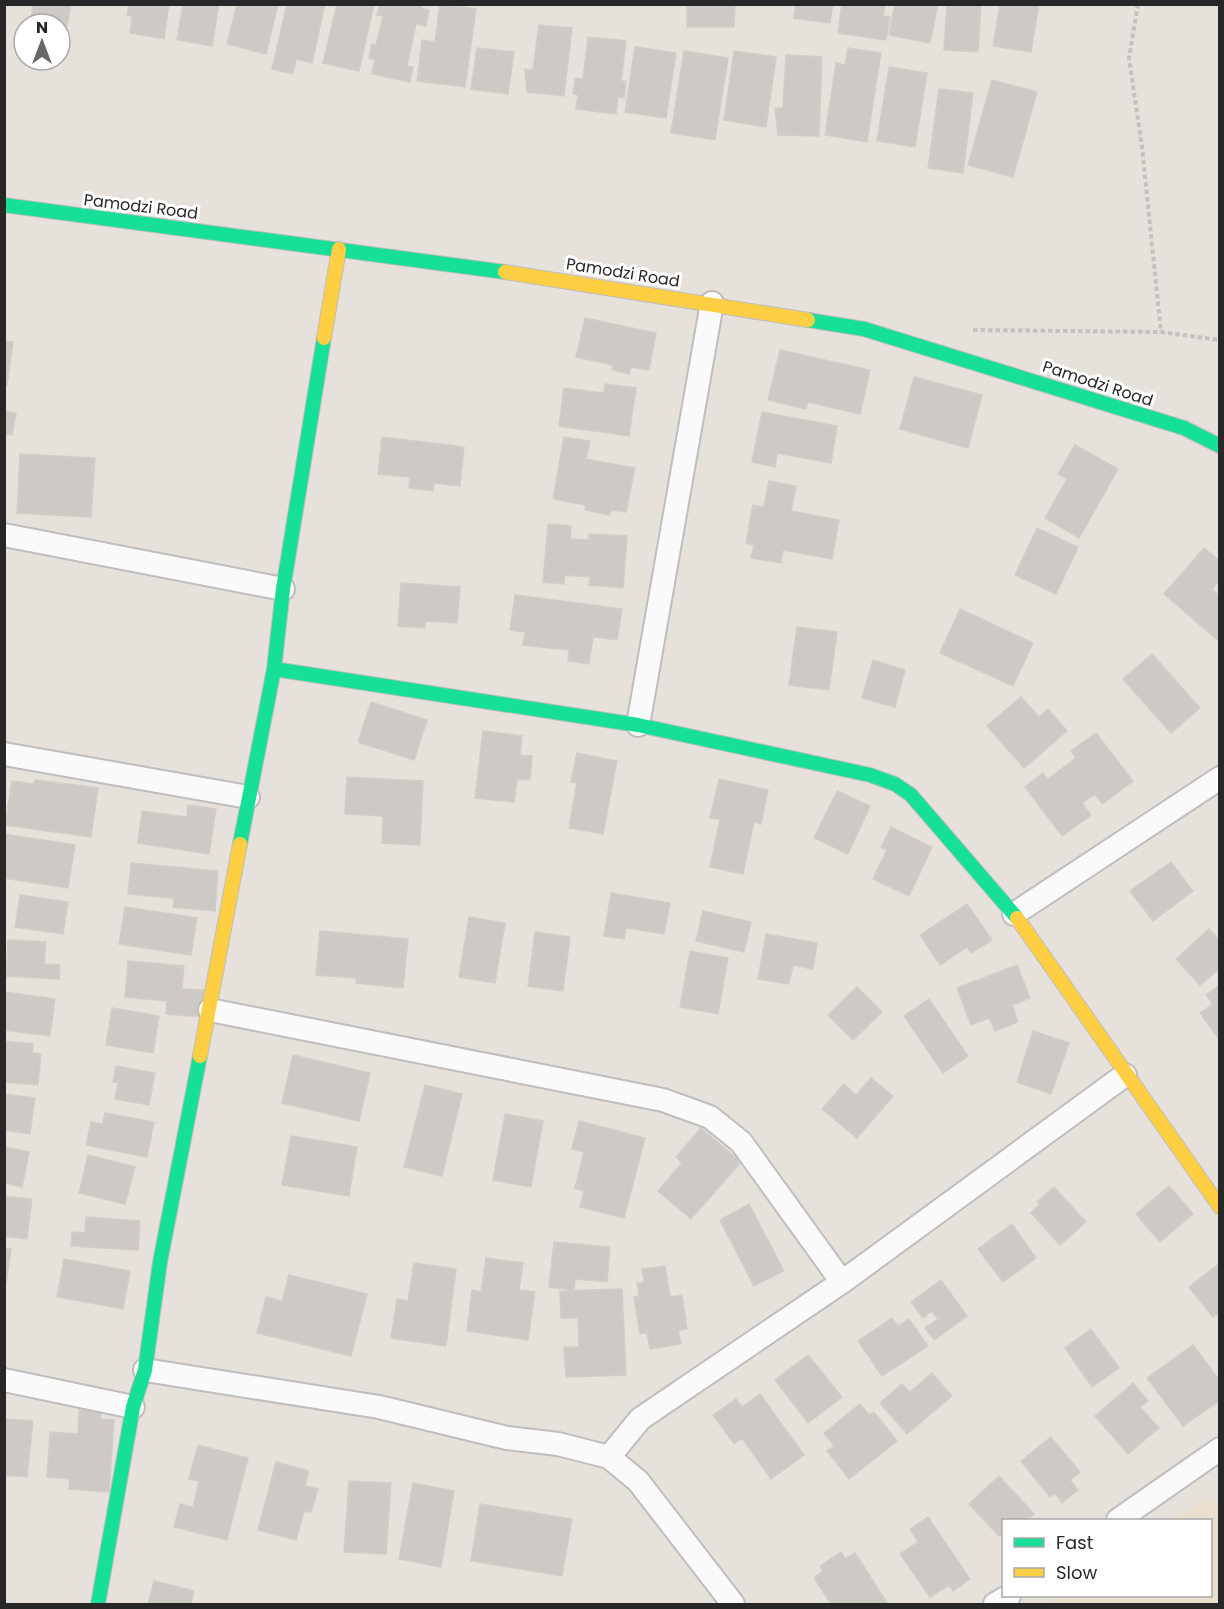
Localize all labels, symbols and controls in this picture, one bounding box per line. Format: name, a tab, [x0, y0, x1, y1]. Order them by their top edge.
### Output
north arrow	[12, 12, 72, 72]
text: N	[36, 16, 48, 39]
street label: Pamodzi Road	[83, 188, 199, 225]
street label: Pamodzi Road	[564, 252, 681, 293]
street label: Pamodzi Road	[1040, 355, 1156, 412]
legend	[1002, 1519, 1212, 1597]
text: Fast	[1056, 1530, 1093, 1555]
text: Slow	[1056, 1560, 1098, 1585]

